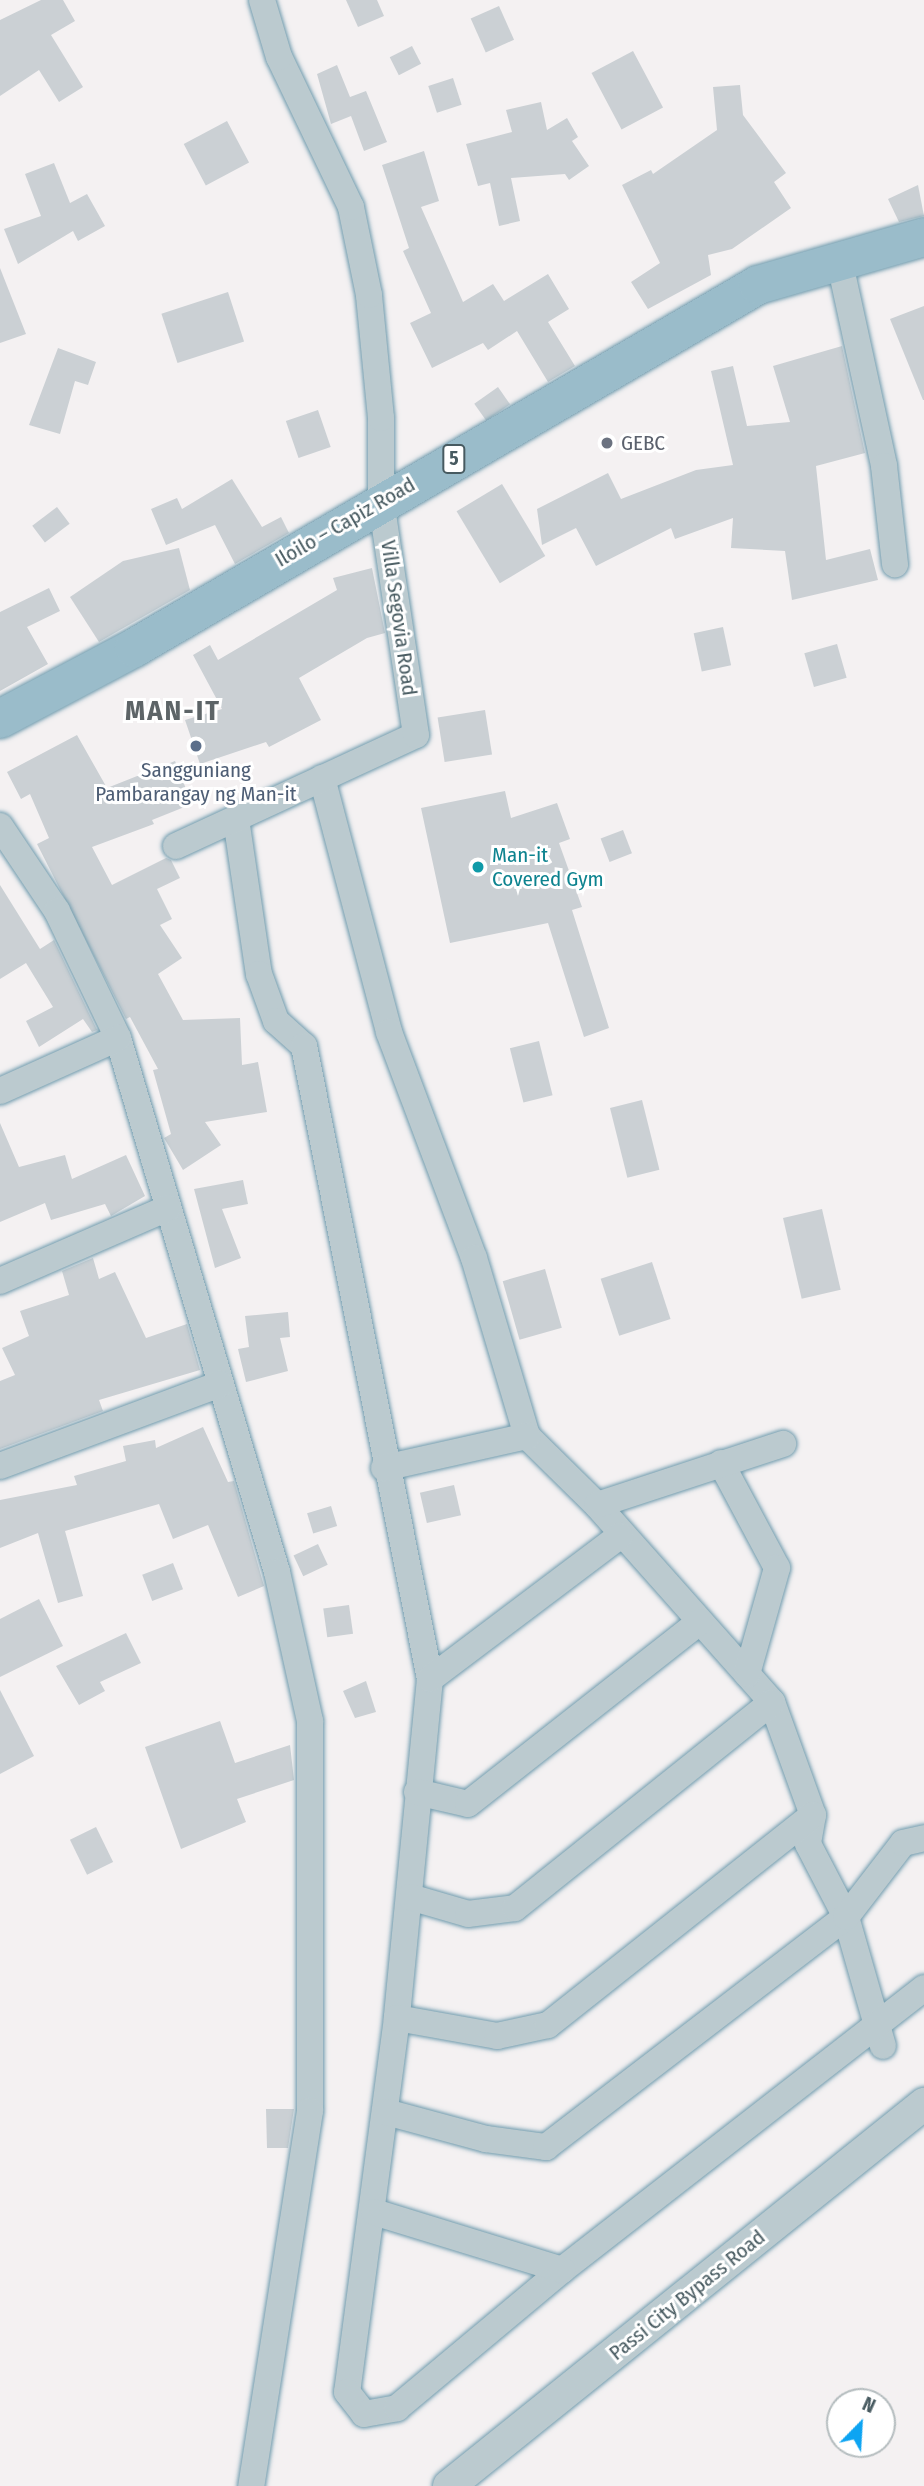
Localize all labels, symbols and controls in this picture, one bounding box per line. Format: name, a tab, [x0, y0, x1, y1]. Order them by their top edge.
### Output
place label: GEBC	[621, 430, 665, 456]
marker: GEBC	[599, 435, 615, 451]
road number: 5	[442, 444, 466, 474]
street label: Iloilo – Capiz Road	[270, 472, 420, 572]
street label: Villa Segovia Road	[376, 539, 422, 697]
district label: MAN-IT	[126, 694, 220, 728]
marker: Sangguniang Pambarangay ng Man-it	[188, 738, 204, 754]
place label: Sangguniang Pambarangay ng Man-it	[95, 757, 297, 807]
place label: Man-it Covered Gym	[492, 842, 604, 892]
marker: Man-it Covered Gym	[470, 859, 486, 875]
street label: Passi City Bypass Road	[604, 2224, 770, 2366]
north arrow	[826, 2388, 896, 2458]
text: N	[859, 2392, 879, 2418]

